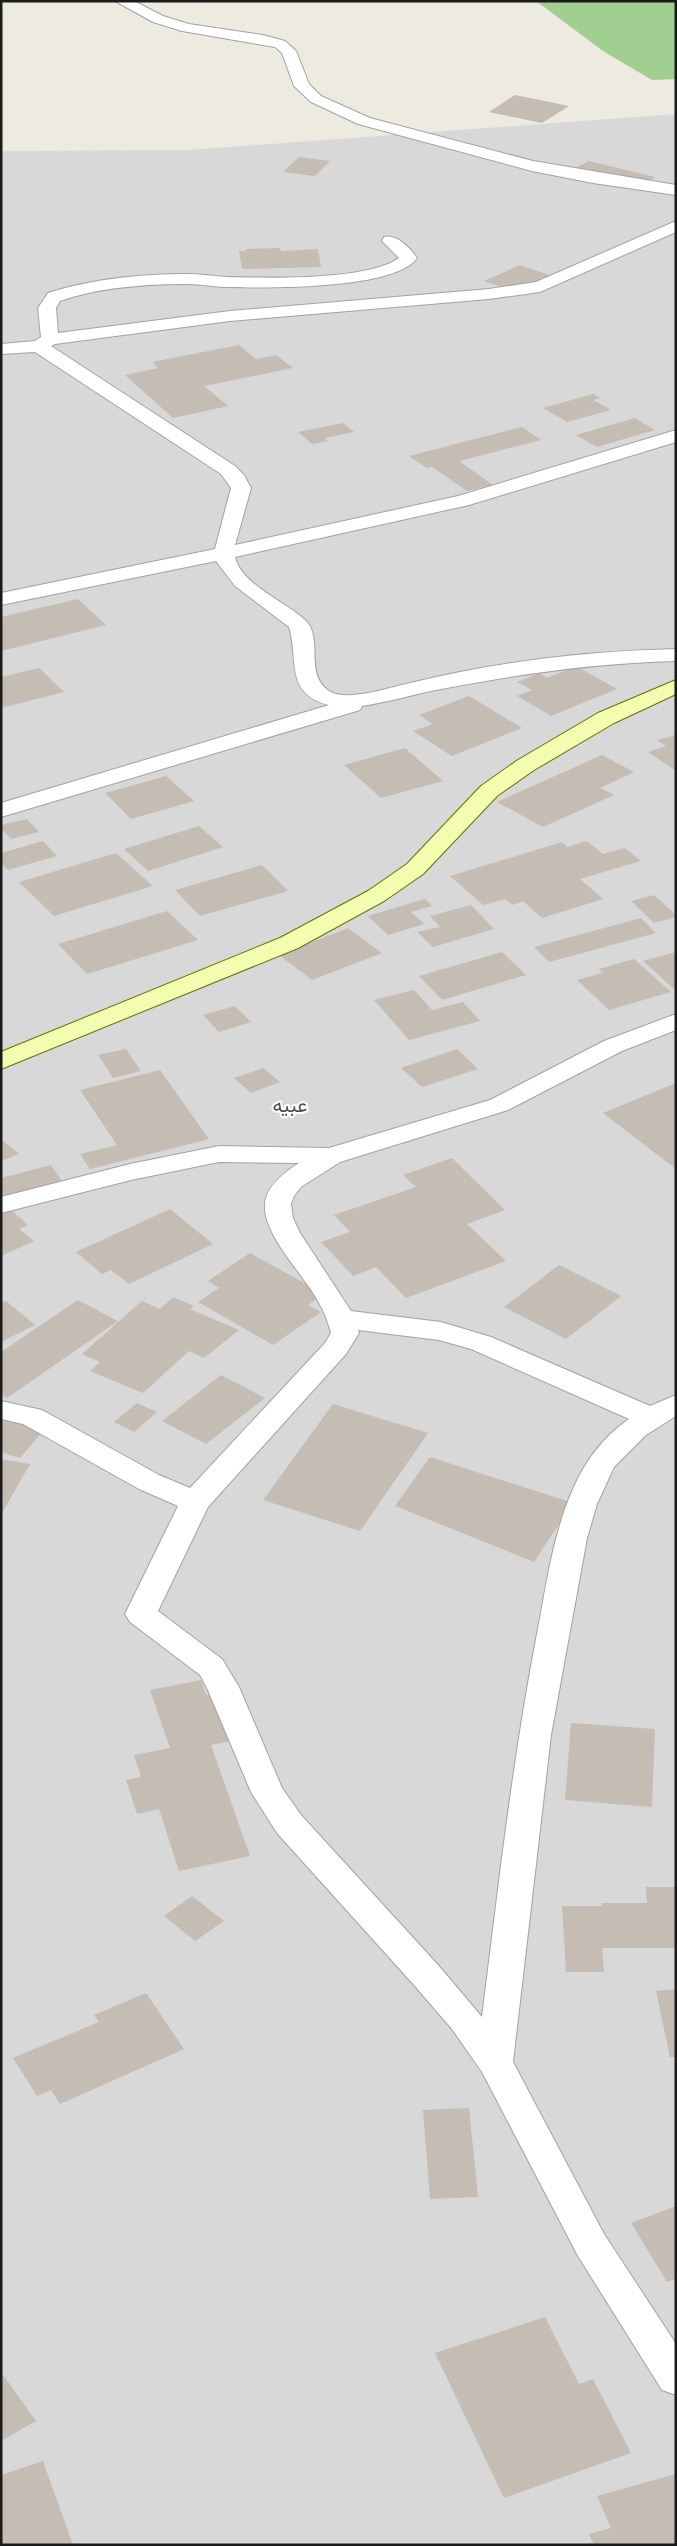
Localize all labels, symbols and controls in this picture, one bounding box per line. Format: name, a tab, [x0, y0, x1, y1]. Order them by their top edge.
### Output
district label: عبيه	[273, 1093, 308, 1117]

